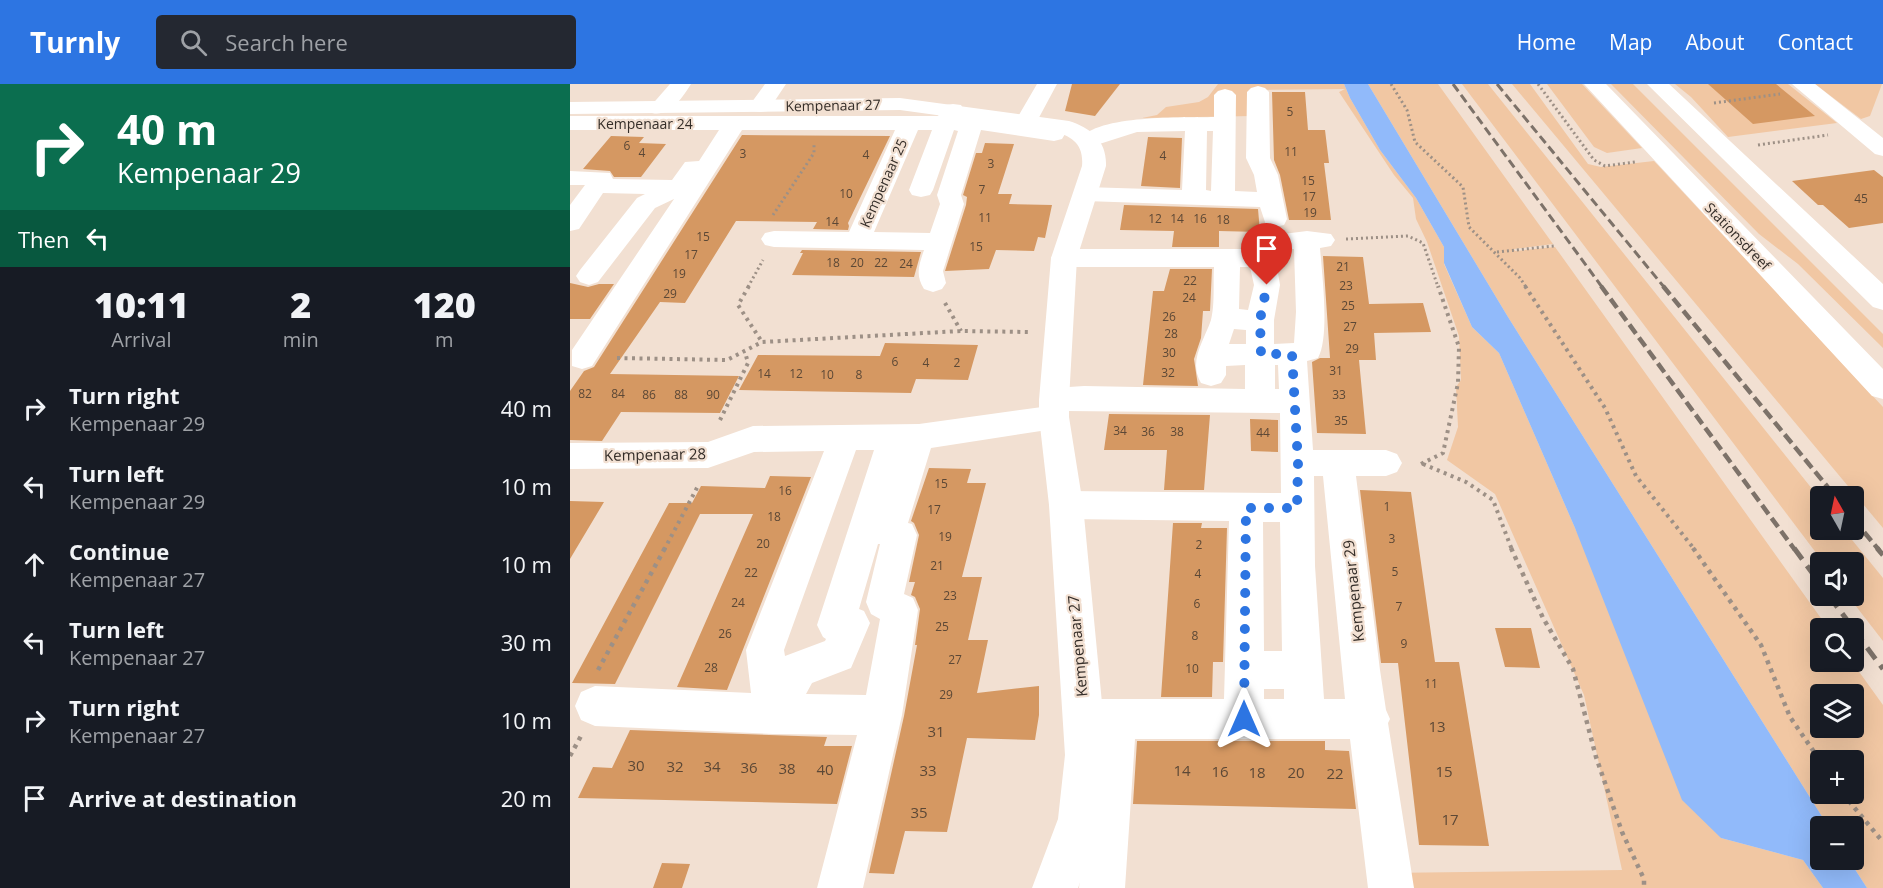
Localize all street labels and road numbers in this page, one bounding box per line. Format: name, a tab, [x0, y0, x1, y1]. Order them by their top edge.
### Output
street label: Kempenaar 27	[785, 95, 881, 115]
street label: Kempenaar 24	[597, 114, 693, 133]
street label: Kempenaar 25	[855, 136, 911, 230]
street label: Stationsdreef	[1701, 198, 1776, 275]
street label: Kempenaar 28	[604, 443, 706, 465]
street label: Kempenaar 29	[1338, 539, 1368, 643]
street label: Kempenaar 27	[1063, 594, 1091, 698]

